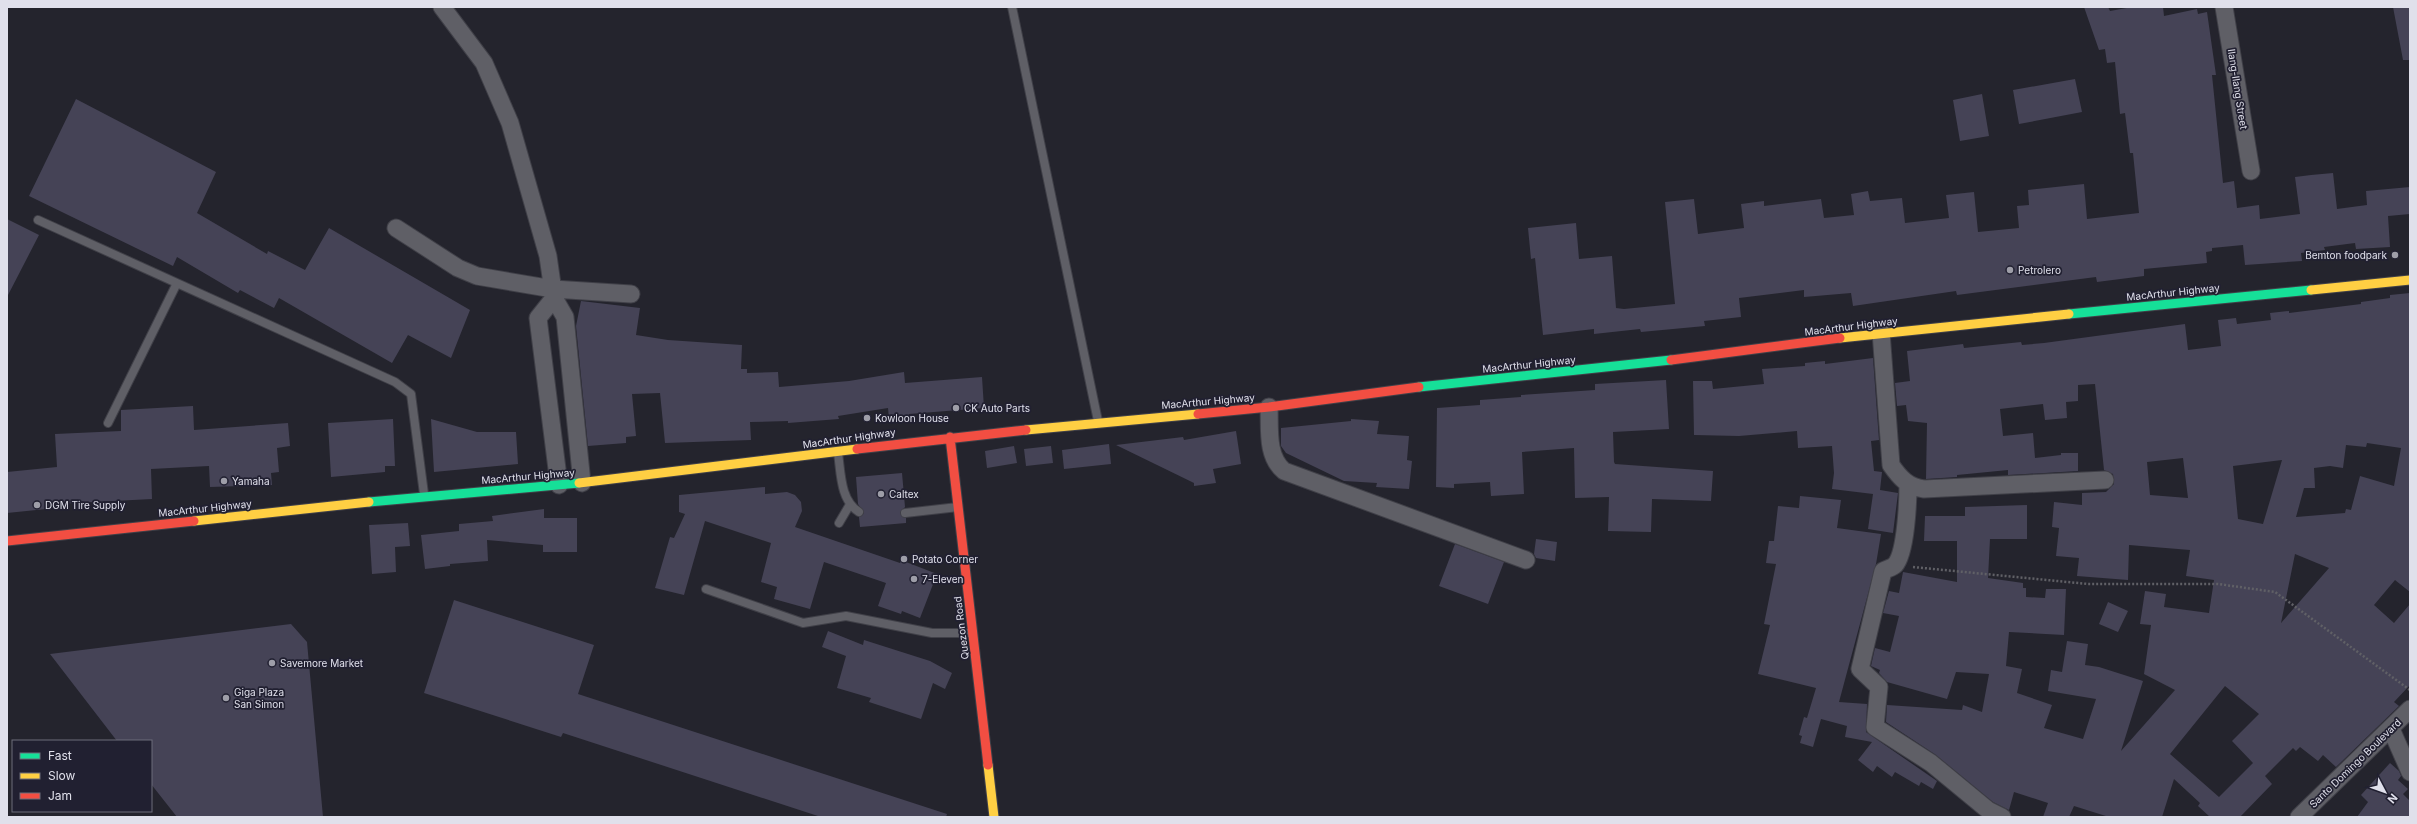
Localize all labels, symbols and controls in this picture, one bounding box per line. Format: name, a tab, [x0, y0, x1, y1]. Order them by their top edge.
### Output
street label: Ilang-Ilang Street	[2226, 48, 2250, 131]
place label: Bemton foodpark	[2305, 249, 2388, 261]
marker: Bemton foodpark	[2390, 250, 2400, 260]
place label: Petrolero	[2018, 264, 2061, 276]
marker: Petrolero	[2005, 265, 2015, 275]
street label: MacArthur Highway	[2126, 281, 2221, 303]
street label: MacArthur Highway	[1804, 314, 1899, 338]
street label: MacArthur Highway	[1482, 353, 1577, 375]
street label: MacArthur Highway	[1161, 391, 1256, 411]
place label: CK Auto Parts	[964, 402, 1030, 414]
marker: CK Auto Parts	[951, 403, 961, 413]
place label: Kowloon House	[875, 412, 949, 424]
marker: Kowloon House	[862, 413, 872, 423]
street label: MacArthur Highway	[802, 425, 897, 450]
street label: MacArthur Highway	[481, 466, 576, 486]
place label: Yamaha	[232, 475, 270, 487]
marker: Yamaha	[219, 476, 229, 486]
place label: Caltex	[889, 488, 919, 500]
marker: Caltex	[876, 489, 886, 499]
street label: MacArthur Highway	[158, 497, 253, 519]
place label: DGM Tire Supply	[45, 499, 126, 511]
marker: DGM Tire Supply	[32, 500, 42, 510]
place label: Potato Corner	[912, 553, 978, 565]
marker: Potato Corner	[899, 554, 909, 564]
place label: 7-Eleven	[922, 573, 964, 585]
marker: 7-Eleven	[909, 574, 919, 584]
street label: Quezon Road	[951, 596, 971, 660]
place label: Savemore Market	[280, 657, 364, 669]
marker: Savemore Market	[267, 658, 277, 668]
place label: Giga Plaza San Simon	[234, 686, 284, 710]
marker: Giga Plaza San Simon	[221, 693, 231, 703]
street label: Santo Domingo Boulevard	[2307, 716, 2403, 810]
legend	[12, 740, 152, 812]
text: Fast	[48, 748, 72, 763]
text: Slow	[48, 768, 76, 783]
north arrow	[2365, 772, 2405, 812]
text: Jam	[48, 788, 72, 803]
text: N	[2385, 791, 2401, 806]

